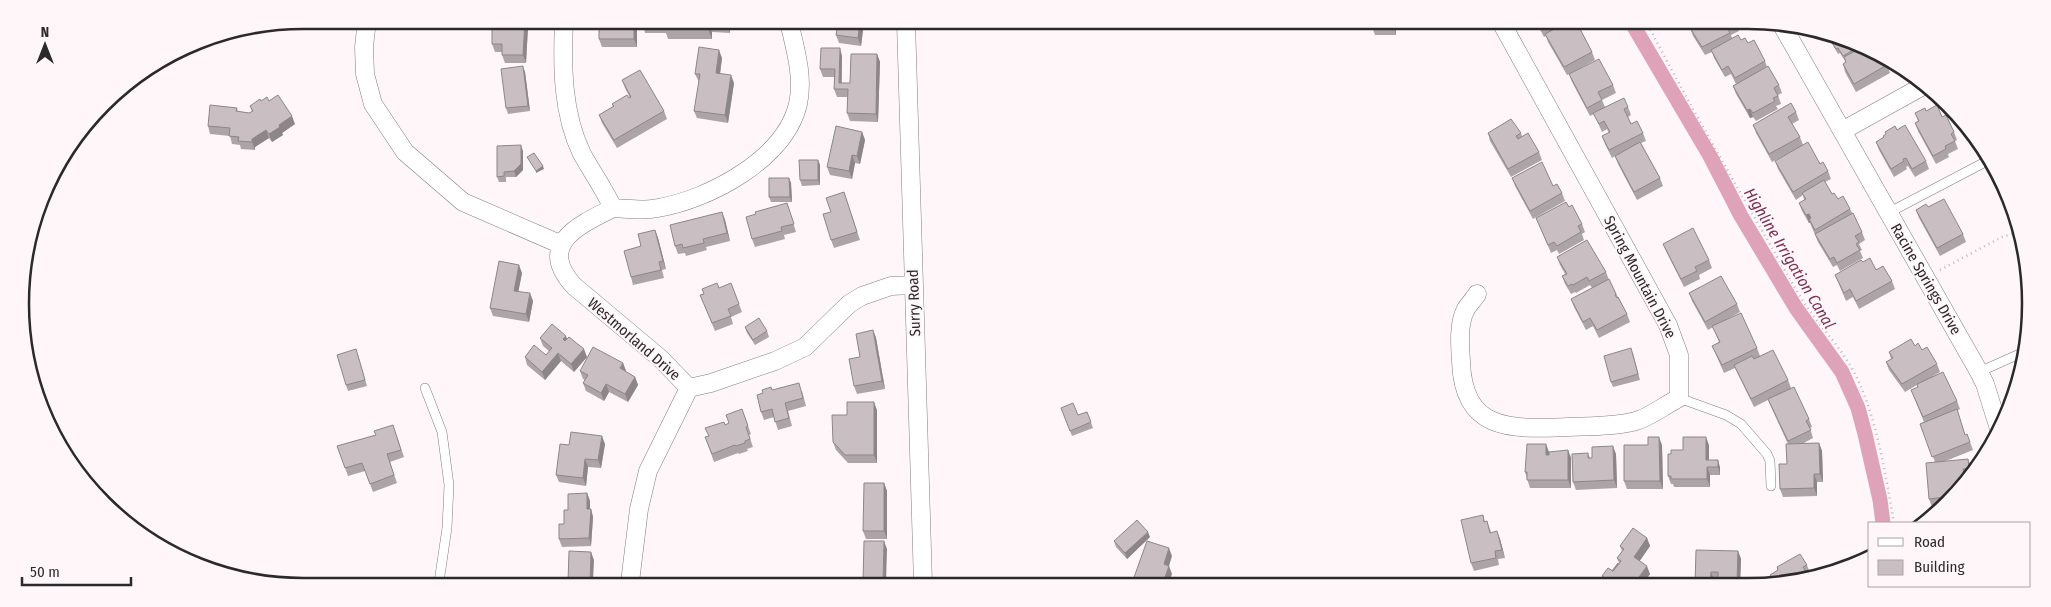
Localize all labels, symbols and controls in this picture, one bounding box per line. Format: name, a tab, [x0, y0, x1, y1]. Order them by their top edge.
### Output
north arrow	[20, 20, 70, 70]
text: N	[41, 24, 49, 41]
water label: Highline Irrigation Canal	[1740, 184, 1839, 332]
street label: Spring Mountain Drive	[1600, 213, 1680, 341]
street label: Racine Springs Drive	[1887, 220, 1965, 338]
street label: Surry Road	[904, 269, 924, 337]
street label: Westmorland Drive	[584, 294, 684, 384]
legend	[1868, 522, 2031, 587]
text: Road	[1914, 533, 1945, 551]
scale bar	[22, 554, 131, 586]
text: Building	[1914, 558, 1965, 576]
text: 50 m	[30, 563, 60, 581]

